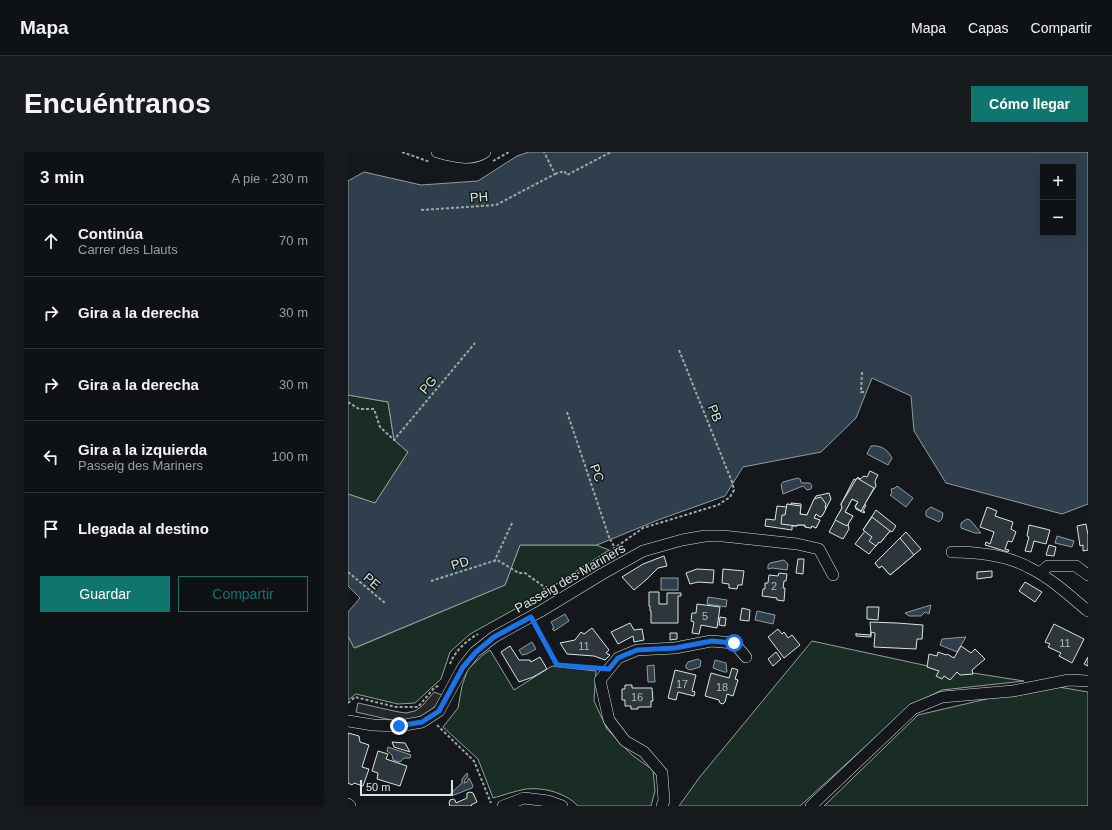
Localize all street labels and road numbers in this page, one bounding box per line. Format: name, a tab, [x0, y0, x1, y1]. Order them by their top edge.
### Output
street label: PH	[469, 189, 489, 205]
street label: PG	[416, 373, 440, 397]
street label: PB	[705, 402, 725, 424]
street label: PC	[587, 462, 607, 484]
street label: Passeig des Mariners	[512, 540, 628, 616]
street label: PD	[449, 553, 471, 573]
street label: PE	[361, 570, 384, 593]

